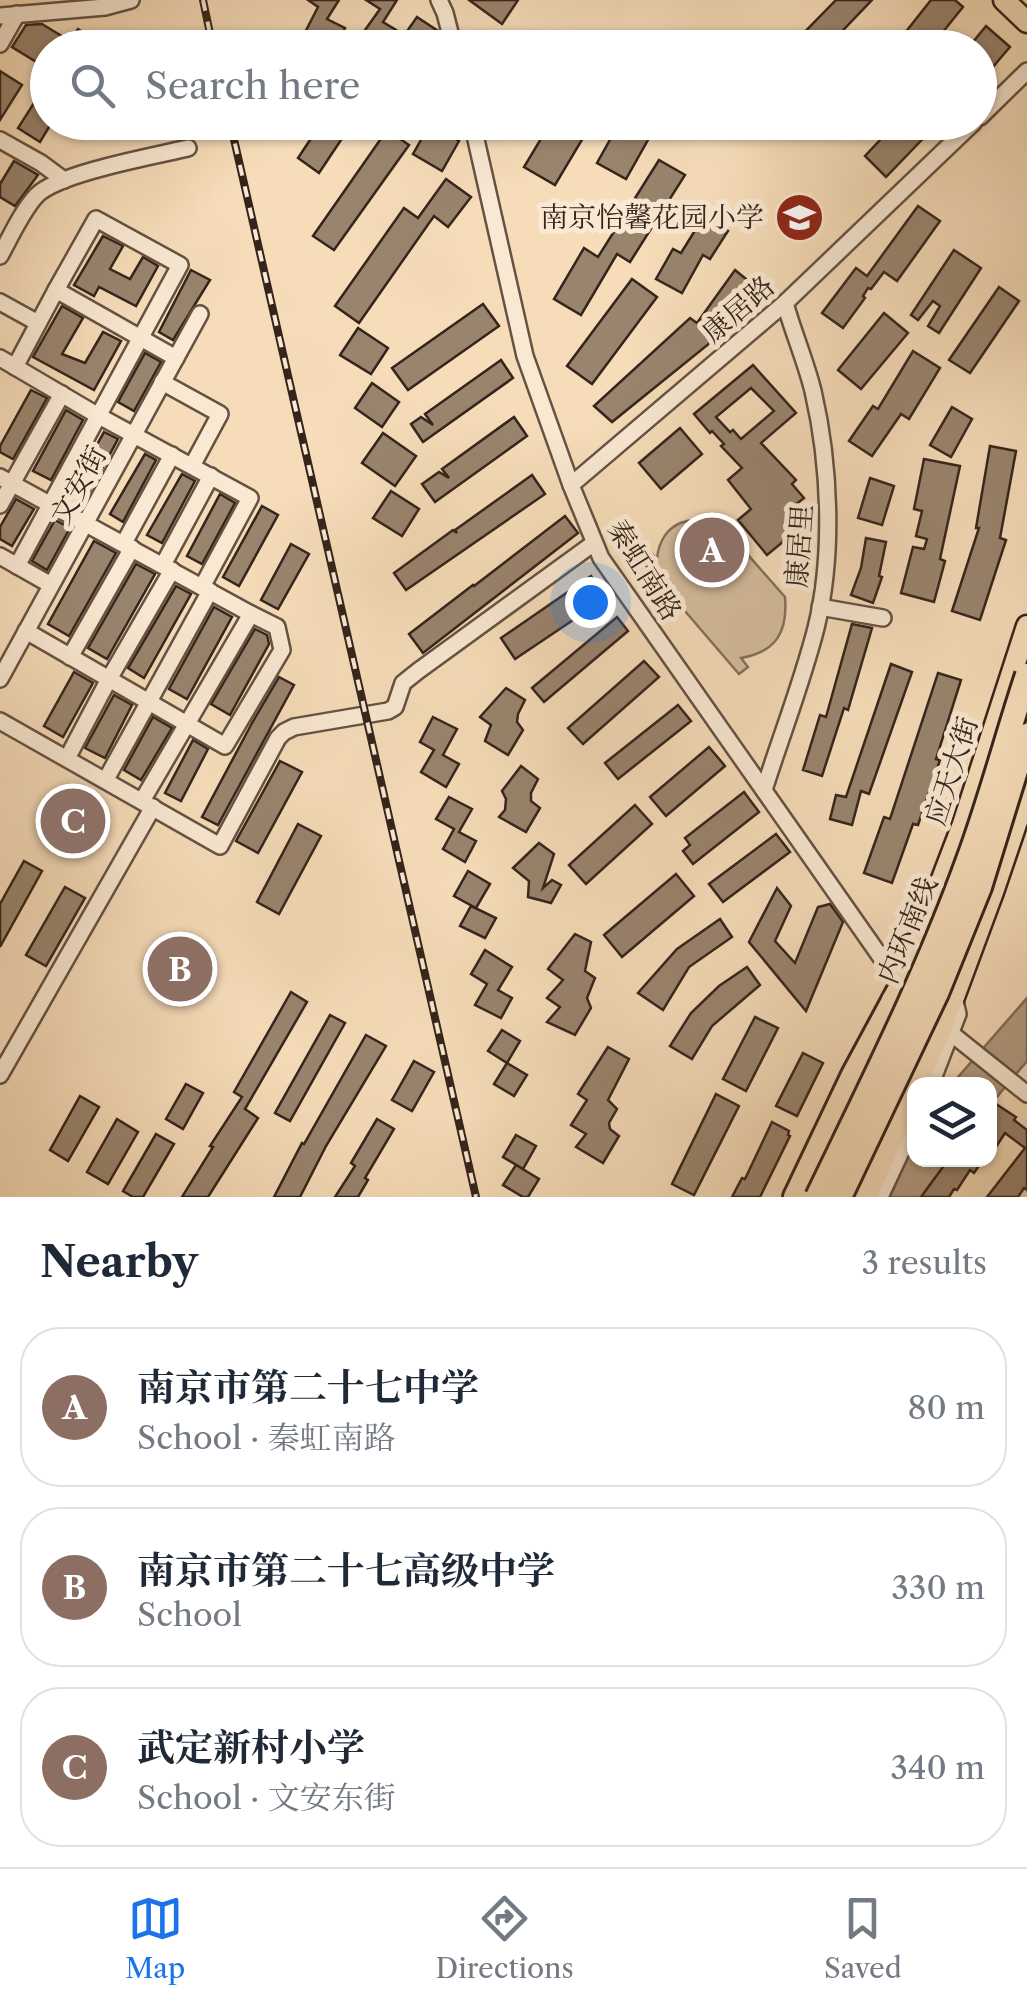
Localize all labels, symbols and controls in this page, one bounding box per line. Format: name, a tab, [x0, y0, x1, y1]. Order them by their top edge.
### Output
search box	[30, 30, 997, 140]
icon: search	[65, 58, 120, 113]
text: Search here	[145, 62, 360, 109]
school or university icon: 南京怡馨花园小学	[773, 191, 825, 243]
place label: 南京怡馨花园小学	[540, 200, 764, 234]
street label: 康居路	[695, 269, 781, 349]
street label: 文安街	[43, 440, 113, 530]
street label: 康居里	[779, 503, 819, 589]
pin: A	[680, 512, 744, 588]
street label: 秦虹南路	[601, 513, 689, 627]
your location	[565, 577, 616, 628]
street label: 应天大街	[918, 712, 984, 830]
pin: C	[40, 784, 106, 858]
street label: 内环南线	[870, 872, 944, 988]
pin: B	[148, 932, 212, 1006]
map controls	[907, 1077, 997, 1167]
button: layers	[907, 1077, 997, 1167]
text: Nearby	[40, 1236, 198, 1288]
text: 3 results	[861, 1243, 987, 1282]
text: 南京市第二十七中学	[137, 1364, 479, 1411]
text: A	[62, 1388, 87, 1427]
text: 80 m	[907, 1388, 985, 1427]
text: School · 秦虹南路	[137, 1418, 396, 1457]
text: 南京市第二十七高级中学	[137, 1547, 555, 1594]
text: B	[63, 1568, 86, 1607]
text: 330 m	[891, 1568, 985, 1607]
text: School	[137, 1595, 242, 1634]
text: 武定新村小学	[137, 1724, 365, 1771]
text: C	[62, 1748, 87, 1787]
text: 340 m	[890, 1748, 985, 1787]
text: School · 文安东街	[137, 1778, 396, 1817]
tab: Map	[125, 1891, 185, 1985]
tab: Directions	[435, 1891, 574, 1985]
tab: Saved	[824, 1891, 902, 1985]

